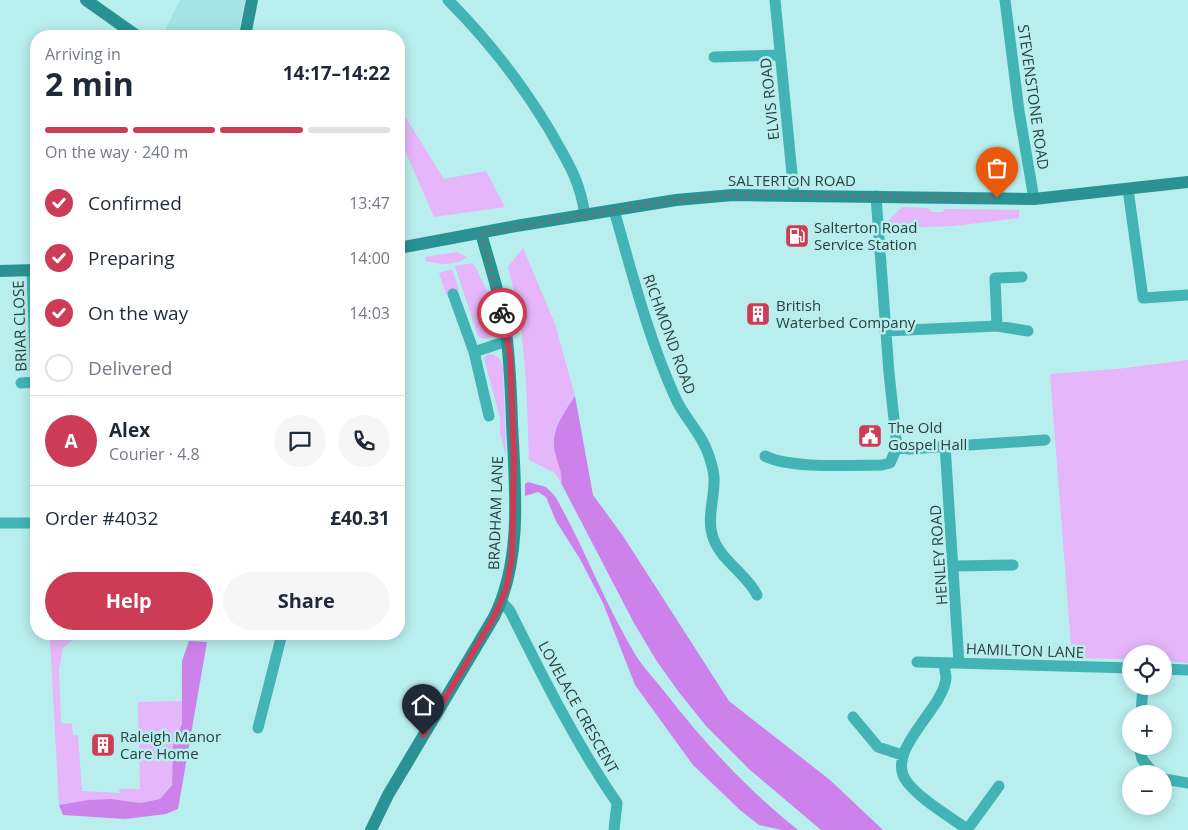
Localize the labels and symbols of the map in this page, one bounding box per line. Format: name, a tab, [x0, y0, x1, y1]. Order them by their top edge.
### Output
street label: STEVENSTONE ROAD	[1014, 23, 1054, 171]
street label: ELVIS ROAD	[755, 57, 783, 141]
pin	[976, 147, 1018, 198]
street label: SALTERTON ROAD	[728, 170, 856, 190]
place label: Salterton Road Service Station	[814, 217, 918, 254]
fuel station icon: Salterton Road Service Station	[784, 223, 810, 249]
street label: RICHMOND ROAD	[639, 271, 701, 397]
street label: BRIAR CLOSE	[7, 280, 31, 372]
courier	[477, 288, 527, 338]
place label: British Waterbed Company	[776, 295, 916, 332]
building icon: British Waterbed Company	[745, 301, 771, 327]
place label: The Old Gospel Hall	[888, 417, 967, 454]
public building icon: The Old Gospel Hall	[857, 423, 883, 449]
street label: BRADHAM LANE	[483, 456, 507, 570]
street label: HENLEY ROAD	[925, 504, 951, 606]
street label: LOVELACE CRESCENT	[534, 637, 624, 777]
street label: HAMILTON LANE	[966, 638, 1084, 662]
pin	[402, 684, 444, 735]
place label: Raleigh Manor Care Home	[120, 726, 221, 763]
building icon: Raleigh Manor Care Home	[90, 732, 116, 758]

